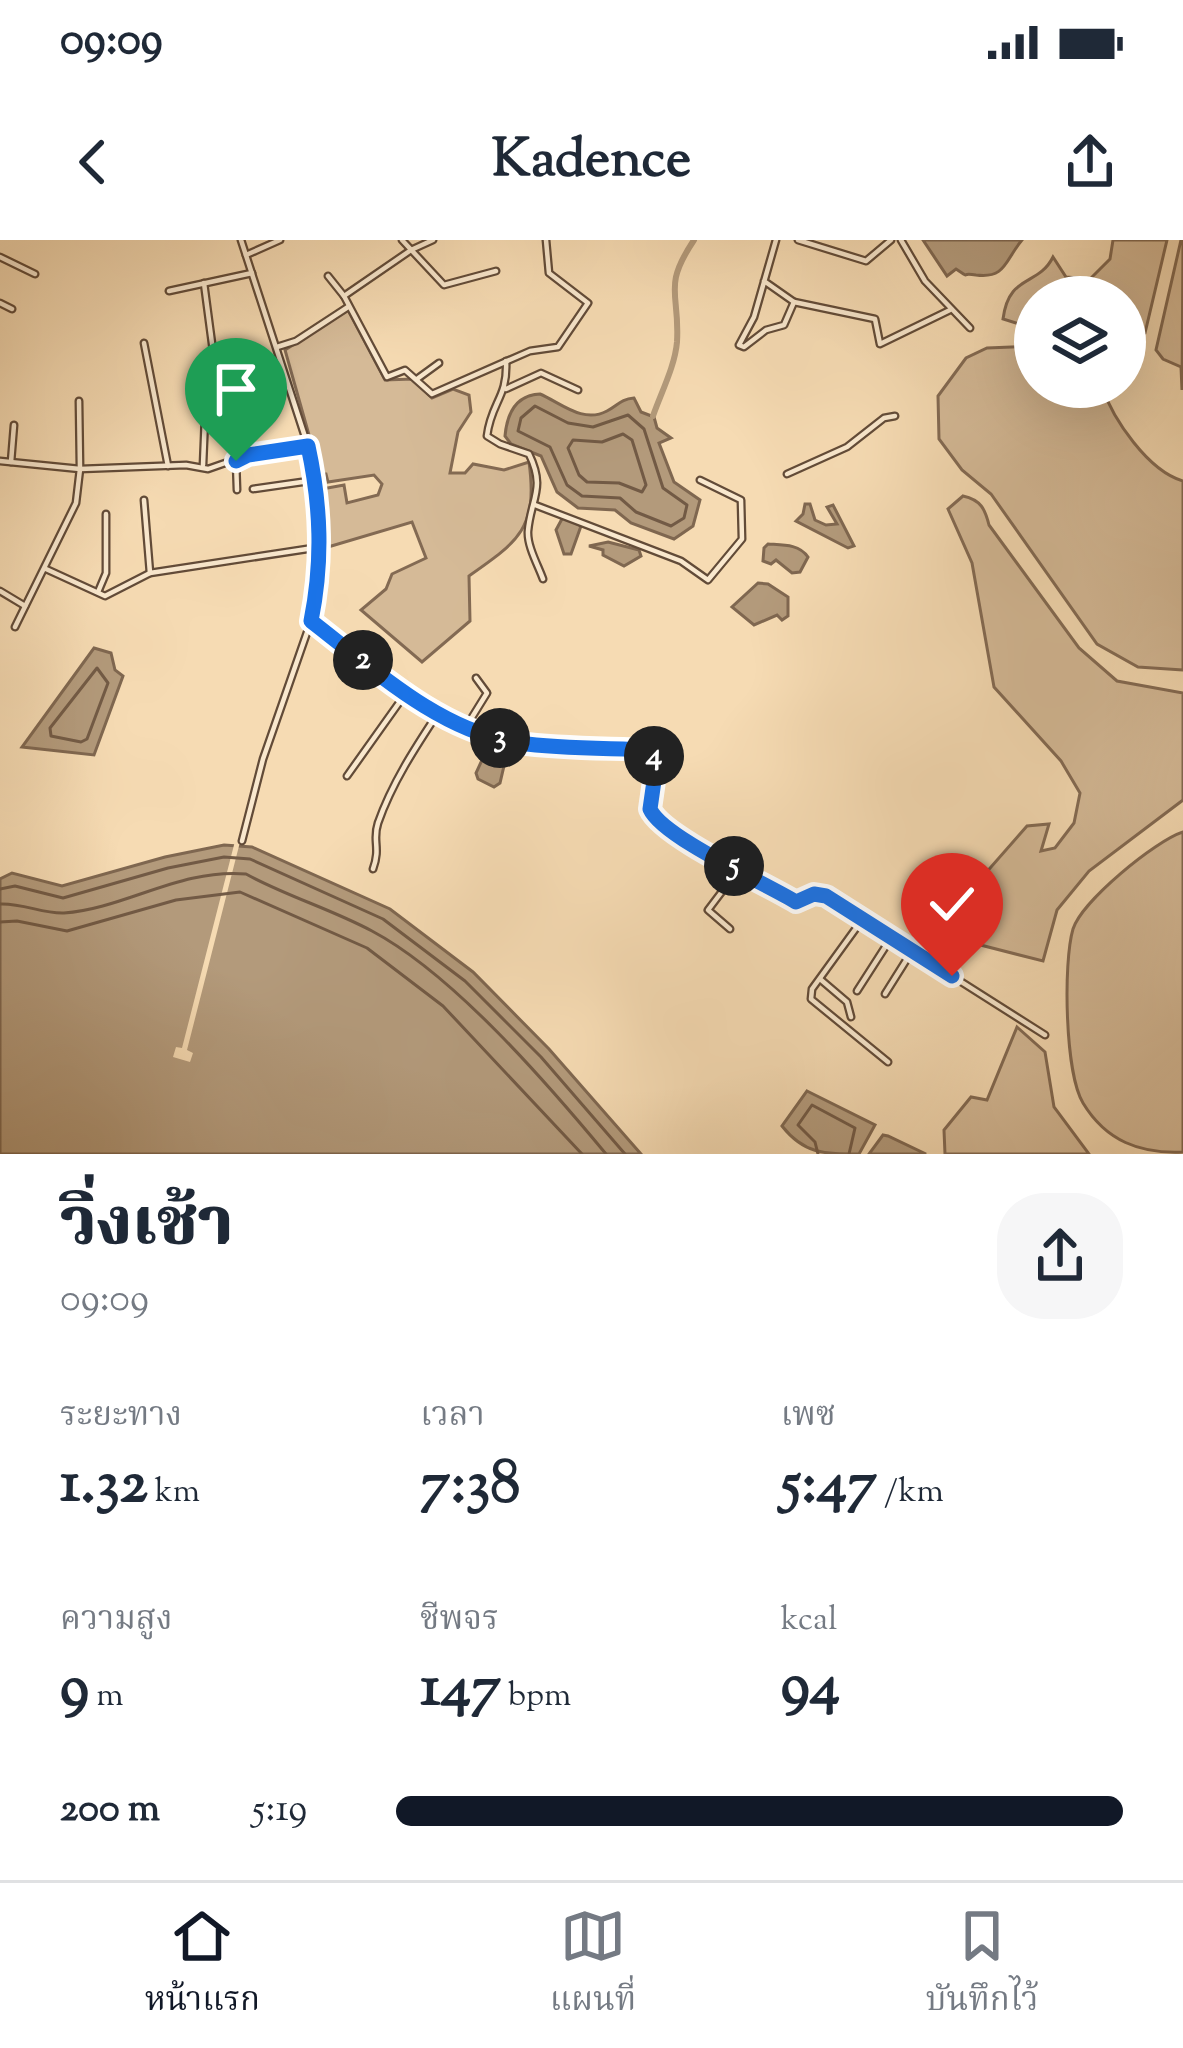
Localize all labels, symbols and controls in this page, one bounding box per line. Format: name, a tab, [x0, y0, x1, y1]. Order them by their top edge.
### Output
text: 09:09	[60, 10, 163, 75]
text: Kadence	[492, 123, 691, 201]
icon: back	[60, 129, 126, 195]
icon: share	[1057, 129, 1123, 195]
map controls	[1014, 276, 1146, 408]
button: layers	[1014, 276, 1146, 408]
pin	[185, 338, 287, 461]
icon: arrive	[203, 356, 269, 422]
pin: 2	[333, 630, 393, 690]
text: 2	[355, 636, 371, 684]
pin: 3	[470, 708, 530, 768]
text: 3	[493, 714, 507, 762]
pin: 4	[624, 726, 684, 786]
text: 4	[646, 732, 662, 780]
pin: 5	[704, 836, 764, 896]
text: 5	[728, 842, 740, 890]
pin	[901, 853, 1003, 976]
icon: check	[919, 871, 985, 937]
text: วิ่งเช้า	[60, 1180, 233, 1275]
button: share	[997, 1193, 1123, 1319]
text: 09:09	[60, 1273, 149, 1329]
text: ระยะทาง	[60, 1393, 182, 1441]
text: เวลา	[420, 1393, 485, 1441]
text: เพซ	[781, 1393, 836, 1441]
text: 1.32	[60, 1443, 148, 1530]
text: 7:38	[420, 1443, 520, 1530]
text: 5:47	[781, 1443, 877, 1530]
text: km	[148, 1469, 200, 1517]
text: /km	[877, 1469, 944, 1517]
text: ความสูง	[60, 1597, 173, 1645]
text: ชีพจร	[420, 1597, 499, 1645]
text: kcal	[781, 1597, 837, 1645]
text: 94	[781, 1645, 840, 1732]
text: 9	[60, 1647, 89, 1734]
text: 147	[420, 1647, 501, 1734]
text: m	[89, 1673, 124, 1721]
text: bpm	[501, 1673, 571, 1721]
text: 200 m	[60, 1783, 160, 1839]
text: 5:19	[252, 1783, 307, 1839]
tab: หน้าแรก	[145, 1903, 260, 2028]
tab: แผนที่	[550, 1903, 636, 2028]
tab: บันทึกไว้	[926, 1903, 1038, 2028]

